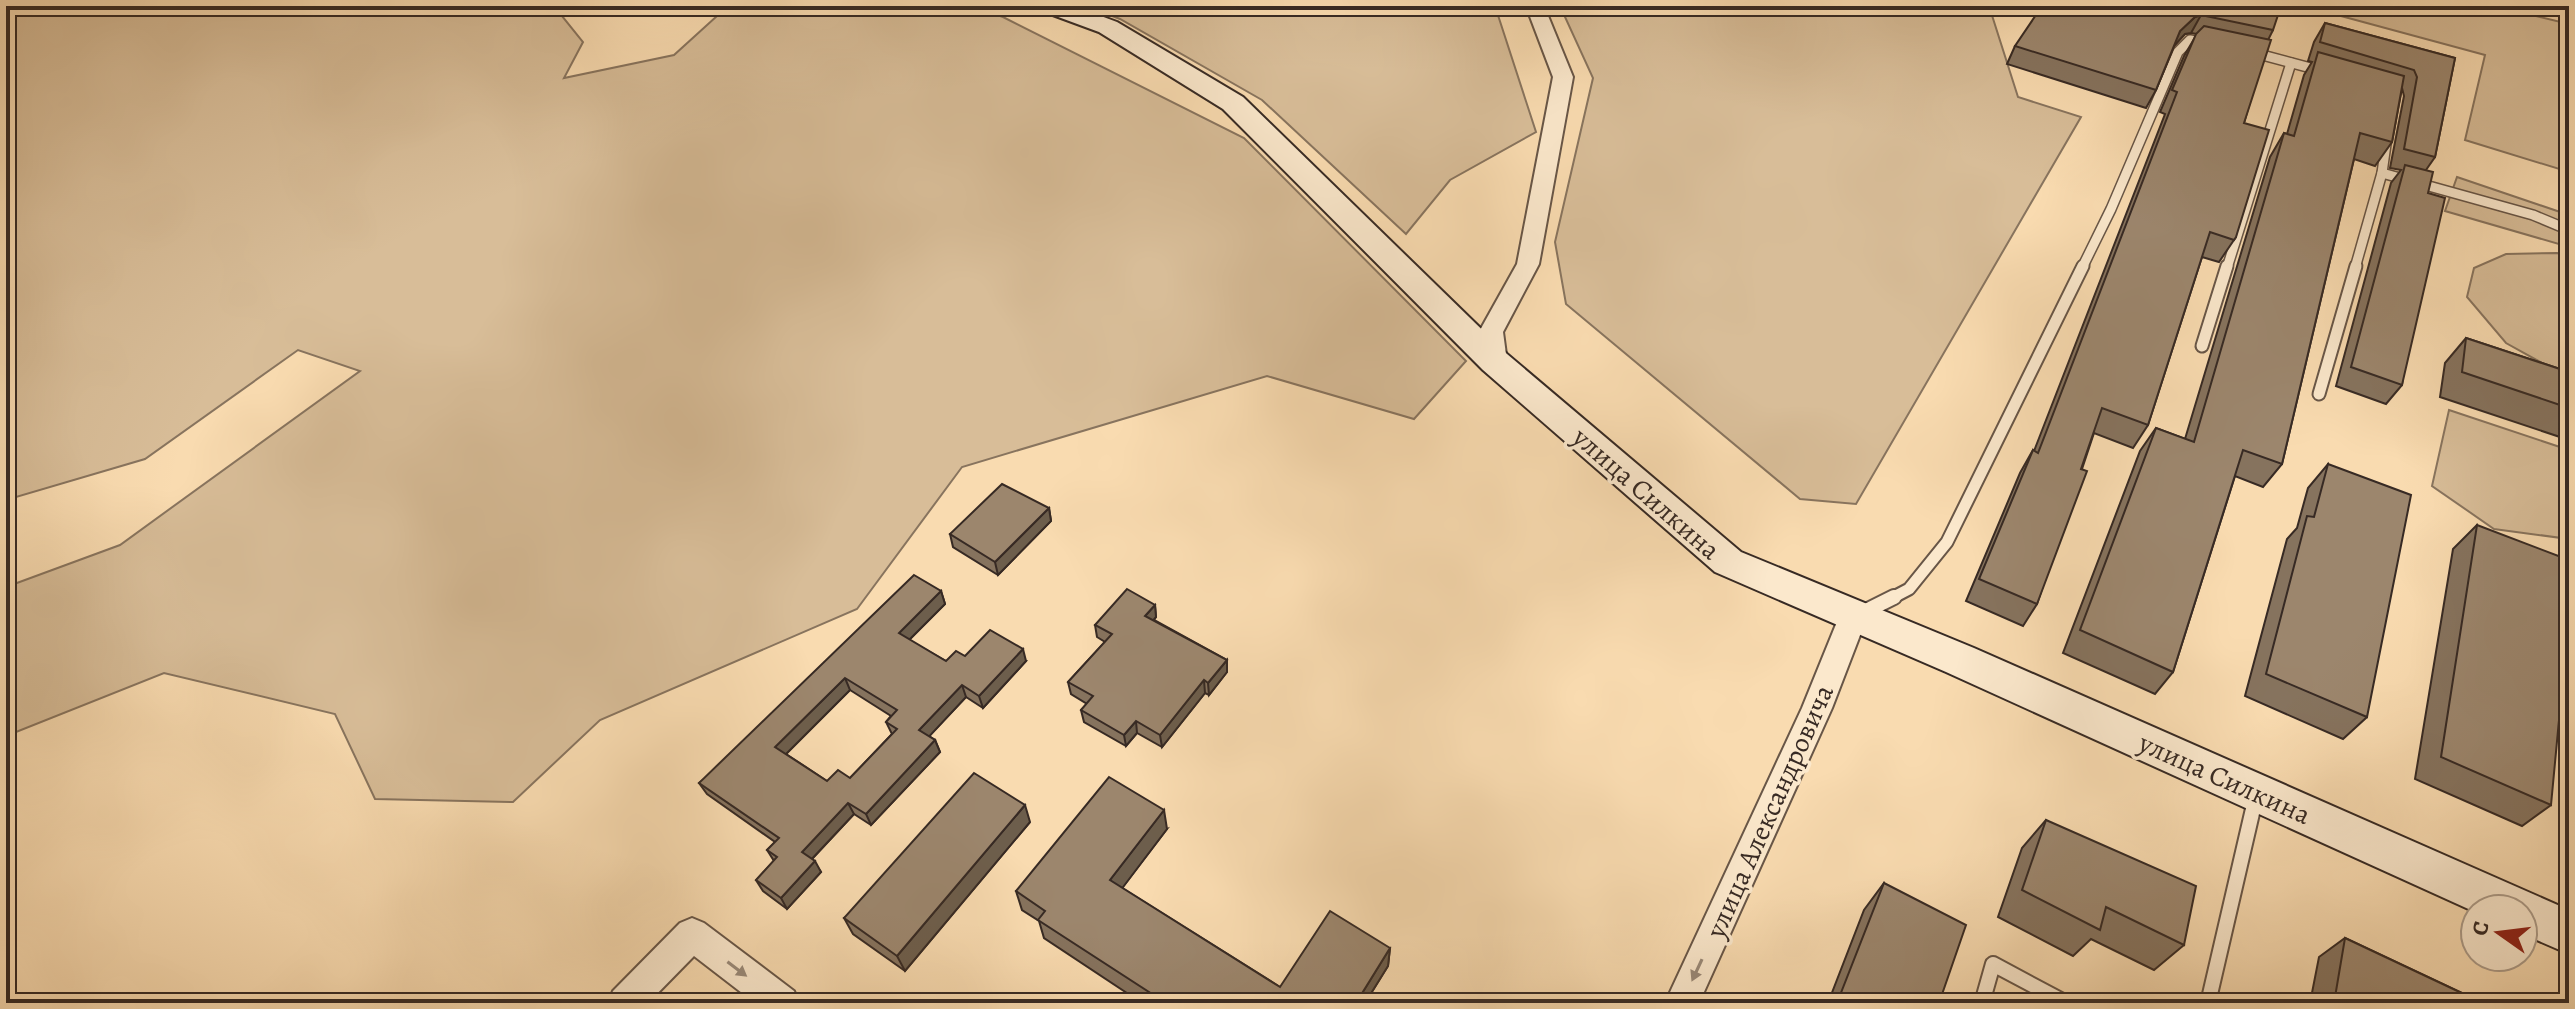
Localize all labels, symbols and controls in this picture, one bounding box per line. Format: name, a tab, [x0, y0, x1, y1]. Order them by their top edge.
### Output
street label: улица Силкина	[1564, 418, 1728, 569]
street label: улица Александровича	[1696, 679, 1843, 945]
street label: улица Силкина	[2132, 724, 2317, 834]
north arrow	[2459, 893, 2539, 973]
text: С	[2464, 918, 2497, 939]
one-way arrow	[1690, 958, 1704, 982]
one-way arrow	[727, 960, 747, 976]

